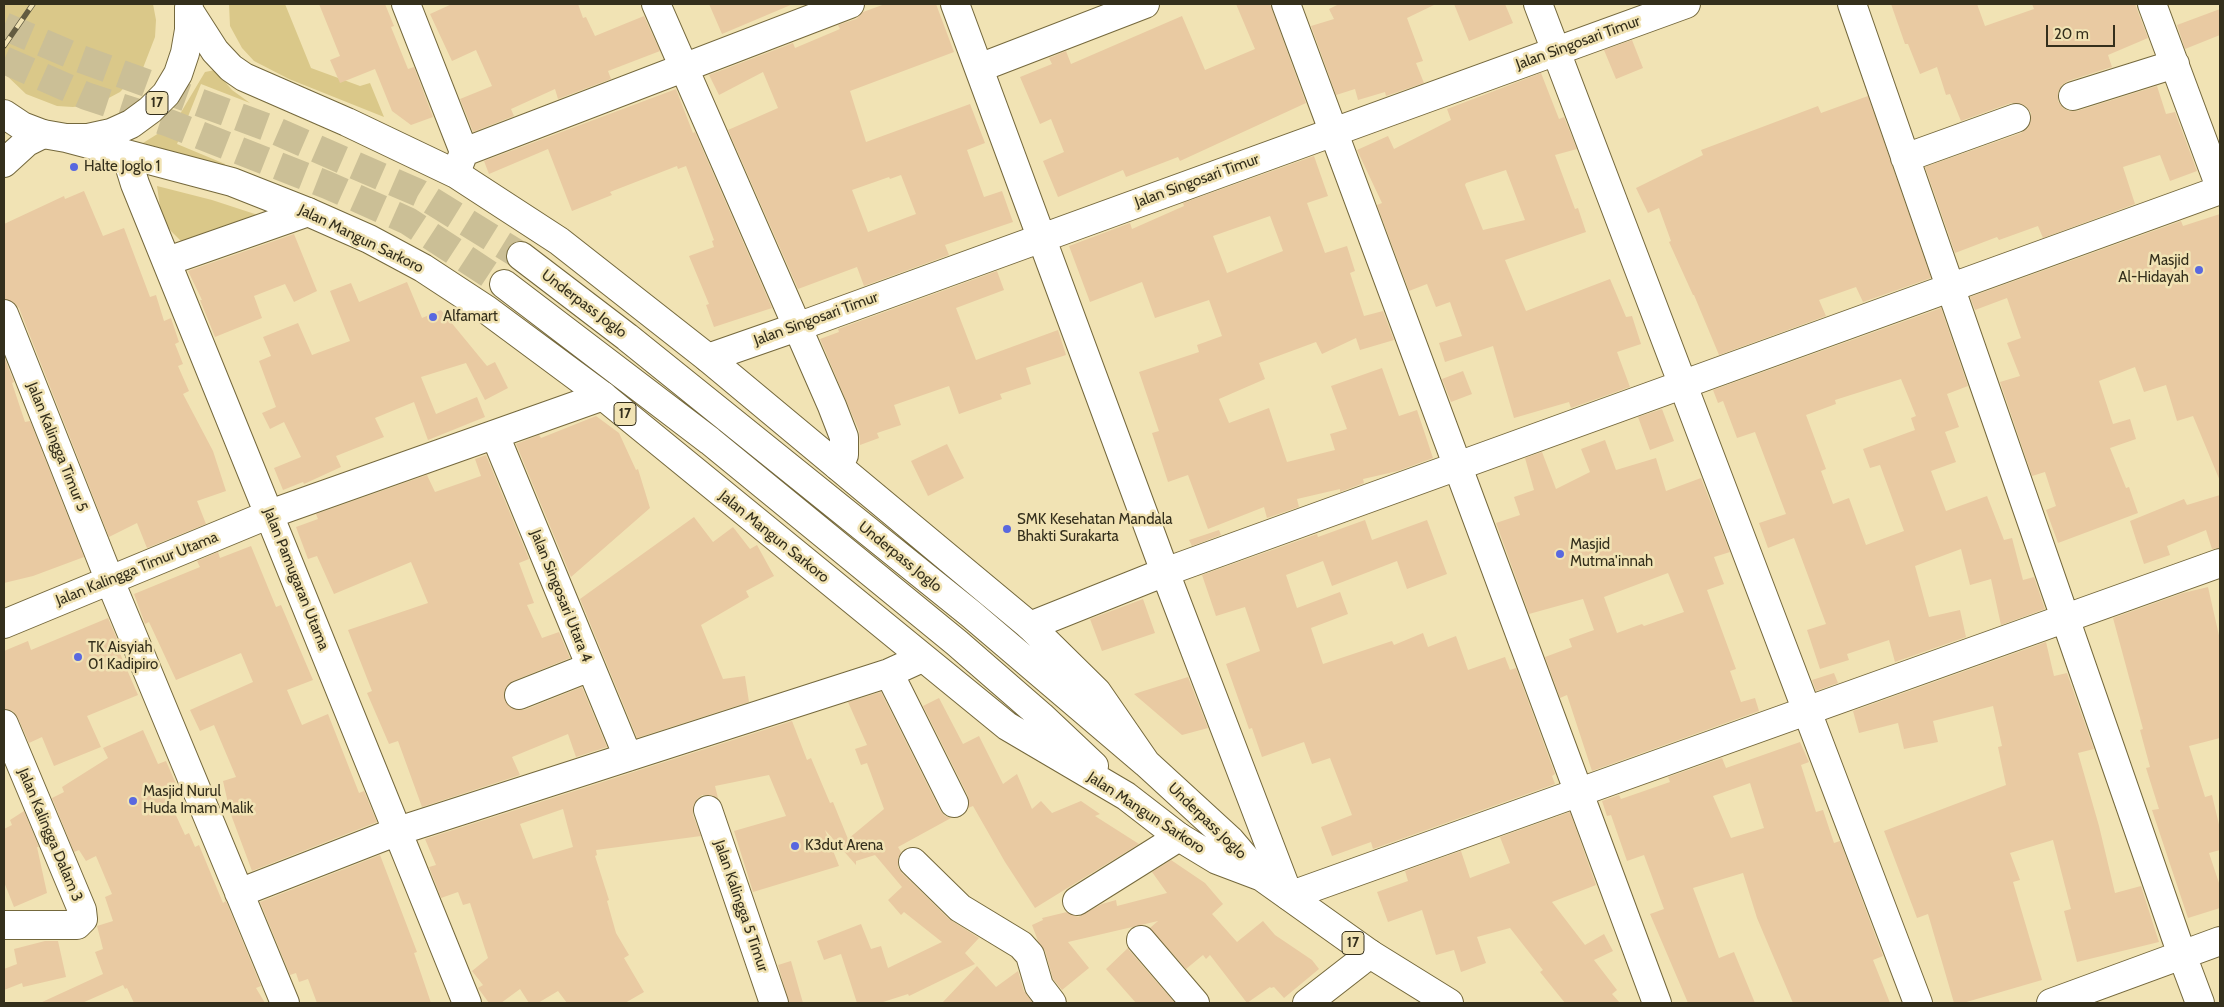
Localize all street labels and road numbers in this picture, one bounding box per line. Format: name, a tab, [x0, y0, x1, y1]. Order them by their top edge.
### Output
street label: Jalan Singosari Timur	[1513, 12, 1643, 74]
road number: 17	[146, 92, 168, 115]
street label: Jalan Singosari Timur	[1132, 150, 1262, 212]
street label: Jalan Mangun Sarkoro	[296, 201, 426, 277]
street label: Underpass Joglo	[538, 266, 630, 342]
street label: Jalan Singosari Timur	[751, 288, 881, 350]
street label: Jalan Kalingga Timur 5	[23, 380, 91, 514]
road number: 17	[614, 402, 636, 426]
street label: Jalan Mangun Sarkoro	[715, 487, 833, 587]
street label: Jalan Pamugaran Utama	[259, 505, 333, 653]
street label: Underpass Joglo	[855, 518, 945, 596]
street label: Jalan Singosari Utara 4	[526, 527, 596, 665]
street label: Jalan Kalingga Timur Utama	[53, 528, 221, 610]
street label: Jalan Kalingga Dalam 3	[14, 766, 86, 904]
street label: Jalan Mangun Sarkoro	[1084, 768, 1208, 858]
street label: Underpass Joglo	[1164, 779, 1250, 863]
street label: Jalan Kalingga 5 Timur	[710, 838, 772, 974]
road number: 17	[1342, 931, 1364, 954]

